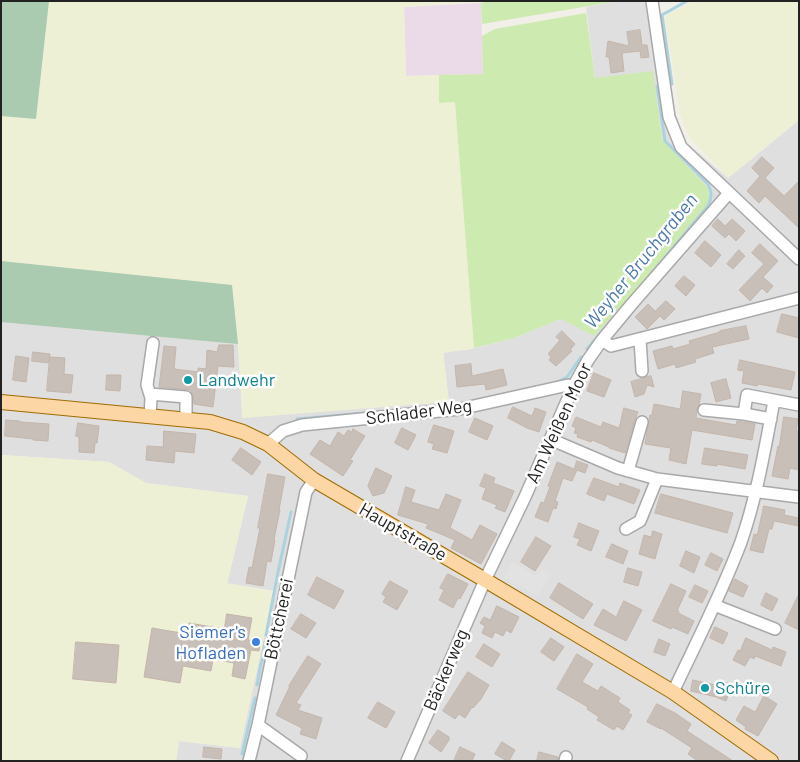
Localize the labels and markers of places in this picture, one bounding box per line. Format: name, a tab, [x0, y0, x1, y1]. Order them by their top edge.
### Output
place label: Landwehr	[198, 369, 275, 391]
marker: Landwehr	[182, 374, 194, 386]
place label: Siemer's Hofladen	[176, 621, 246, 664]
marker: Siemer's Hofladen	[250, 636, 262, 648]
place label: Schüre	[715, 677, 770, 699]
marker: Schüre	[699, 682, 711, 694]

